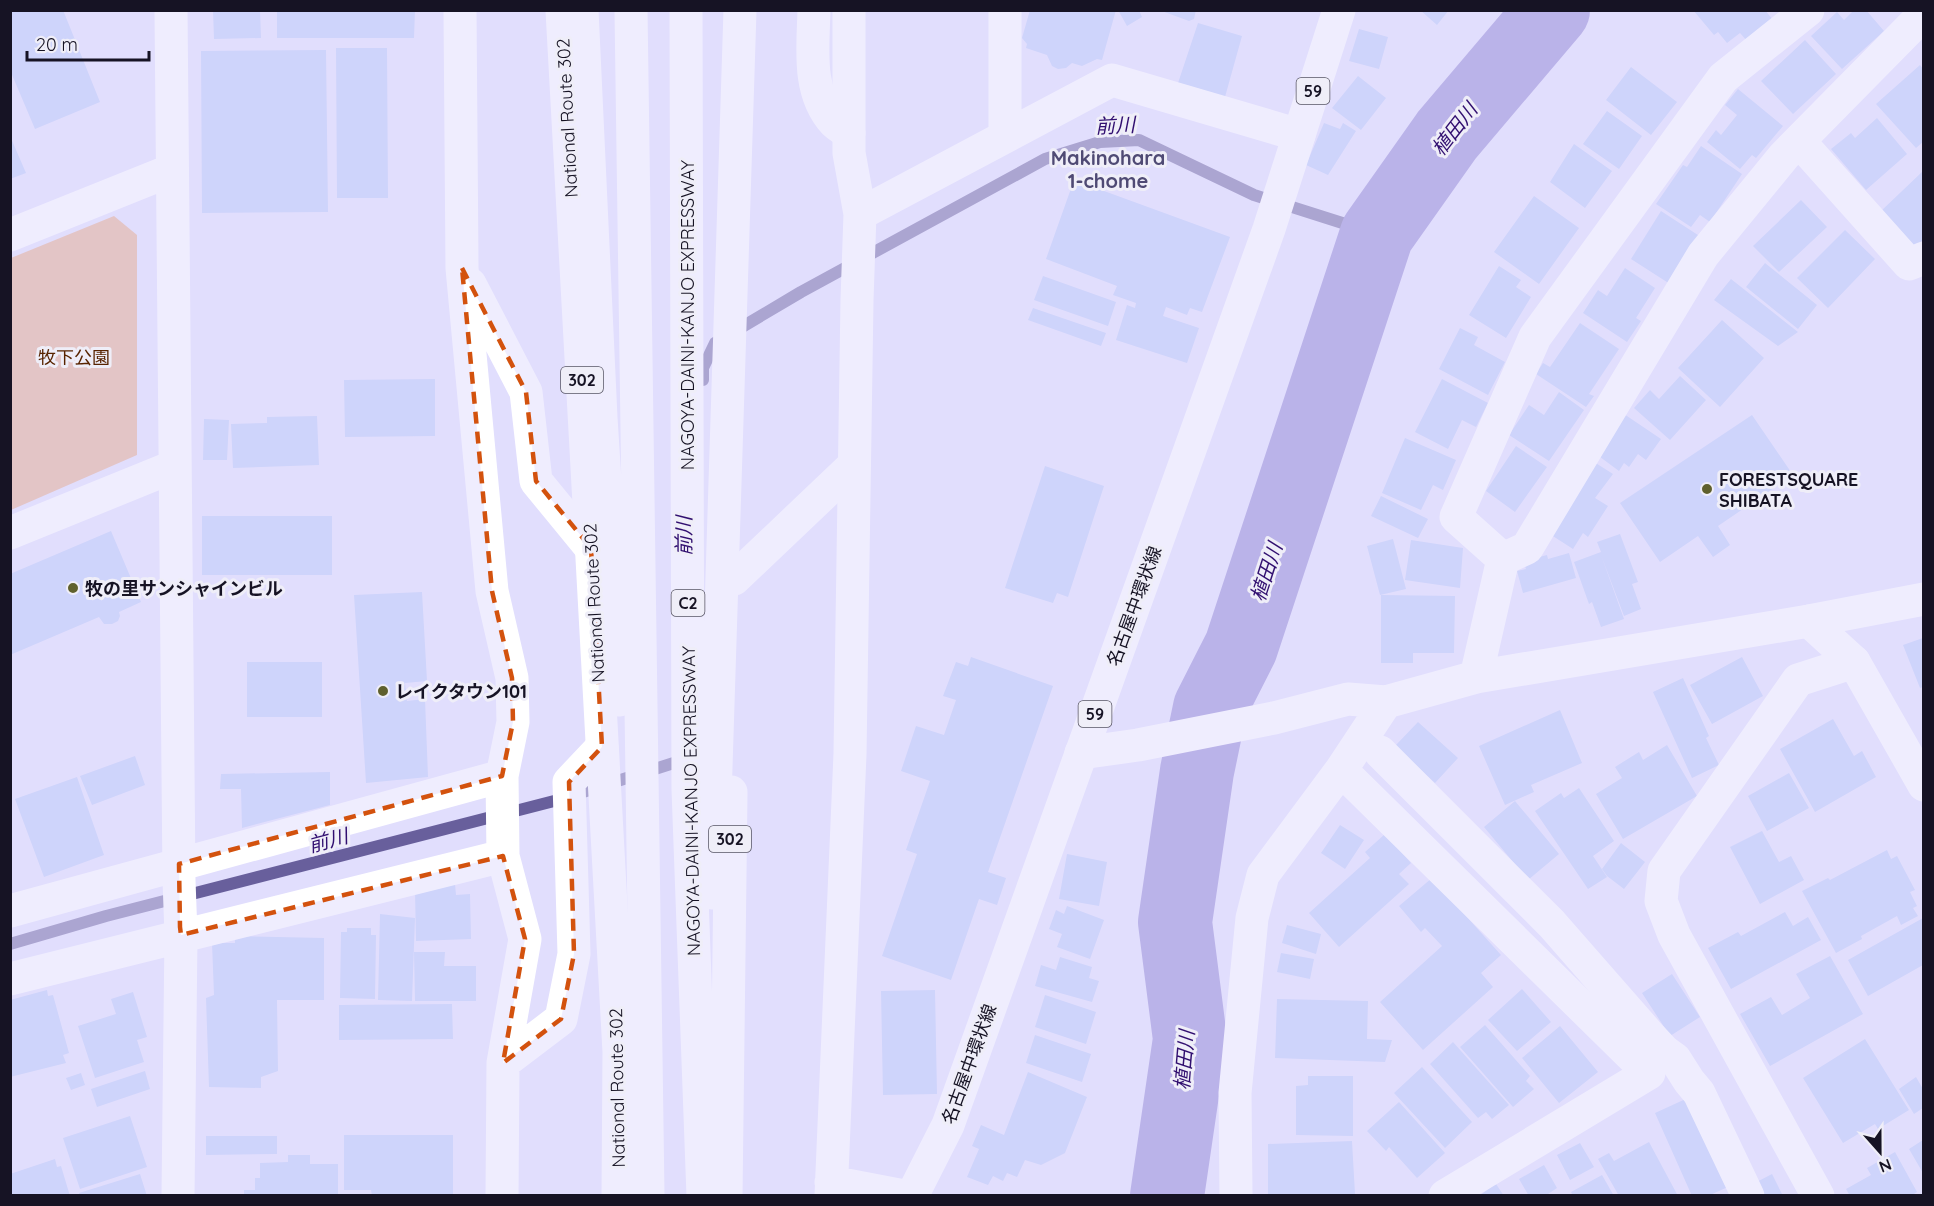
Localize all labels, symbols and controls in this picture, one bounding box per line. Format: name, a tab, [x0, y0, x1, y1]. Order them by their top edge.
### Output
scale bar	[27, 24, 148, 62]
text: 20 m	[36, 33, 78, 56]
street label: National Route 302	[551, 38, 583, 198]
road number: 59	[1296, 78, 1330, 104]
water label: 植田川	[1426, 96, 1484, 160]
water label: 前川	[1094, 111, 1138, 139]
district label: Makinohara 1-chome	[1051, 145, 1165, 193]
street label: NAGOYA-DAINI-KANJO EXPRESSWAY	[676, 160, 699, 470]
park label: 牧下公園	[38, 346, 110, 369]
road number: 302	[561, 367, 603, 393]
place label: FORESTSQUARE SHIBATA	[1719, 468, 1858, 512]
marker: FORESTSQUARE SHIBATA	[1700, 482, 1714, 496]
water label: 前川	[671, 514, 696, 556]
street label: National Route 302	[578, 523, 610, 683]
water label: 植田川	[1245, 538, 1288, 604]
street label: 名古屋中環状線	[1102, 543, 1166, 669]
place label: 牧の里サンシャインビル	[85, 577, 283, 600]
marker: 牧の里サンシャインビル	[66, 581, 80, 595]
road number: C2	[672, 590, 704, 616]
street label: NAGOYA-DAINI-KANJO EXPRESSWAY	[677, 646, 705, 956]
place label: レイクタウン101	[395, 680, 527, 703]
marker: レイクタウン101	[376, 684, 390, 698]
road number: 59	[1078, 701, 1112, 727]
water label: 前川	[305, 822, 352, 857]
road number: 302	[709, 826, 751, 852]
street label: 名古屋中環状線	[937, 1001, 1001, 1127]
street label: National Route 302	[604, 1008, 630, 1168]
water label: 植田川	[1169, 1027, 1199, 1091]
north arrow	[1850, 1122, 1910, 1182]
text: N	[1876, 1155, 1894, 1177]

